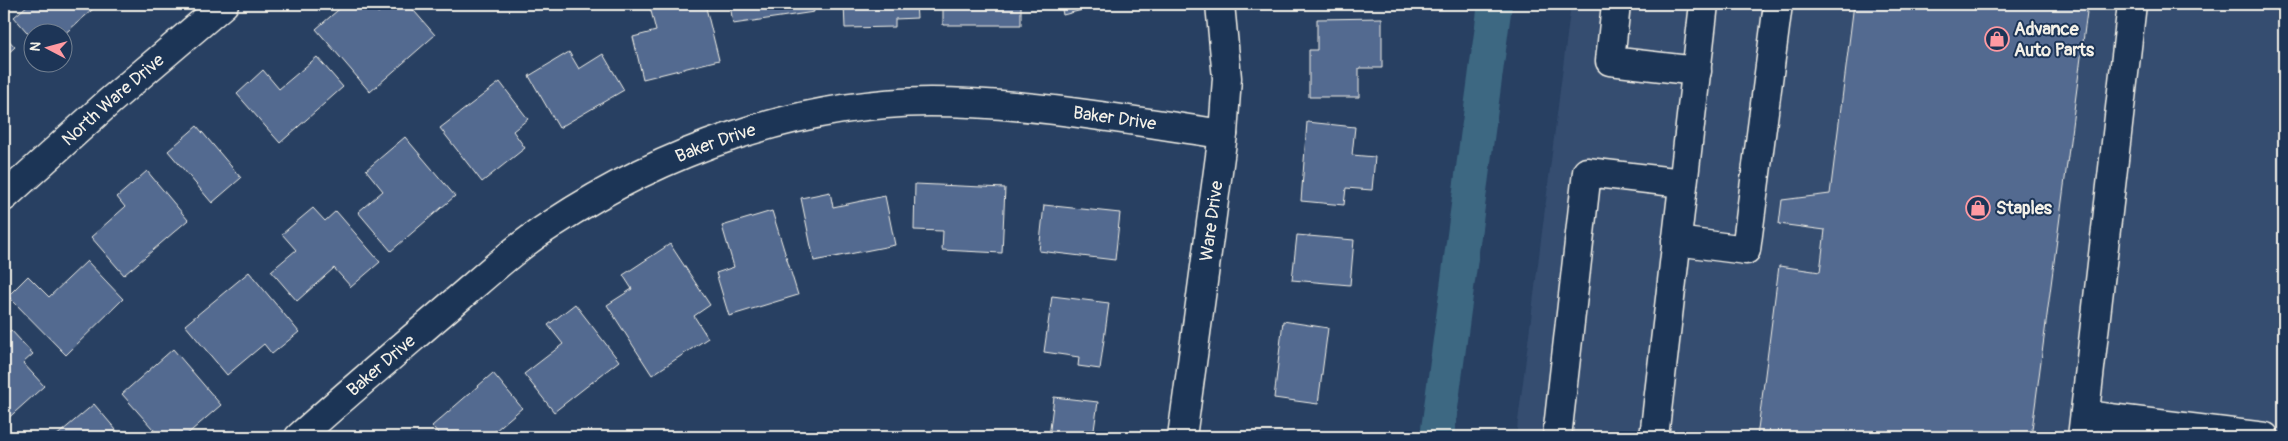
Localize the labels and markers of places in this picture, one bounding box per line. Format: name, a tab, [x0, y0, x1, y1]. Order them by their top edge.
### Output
place label: Advance Auto Parts	[2014, 18, 2095, 62]
shop icon: Advance Auto Parts	[1984, 26, 2010, 52]
shop icon: Staples	[1965, 195, 1991, 221]
place label: Staples	[1996, 197, 2053, 220]

